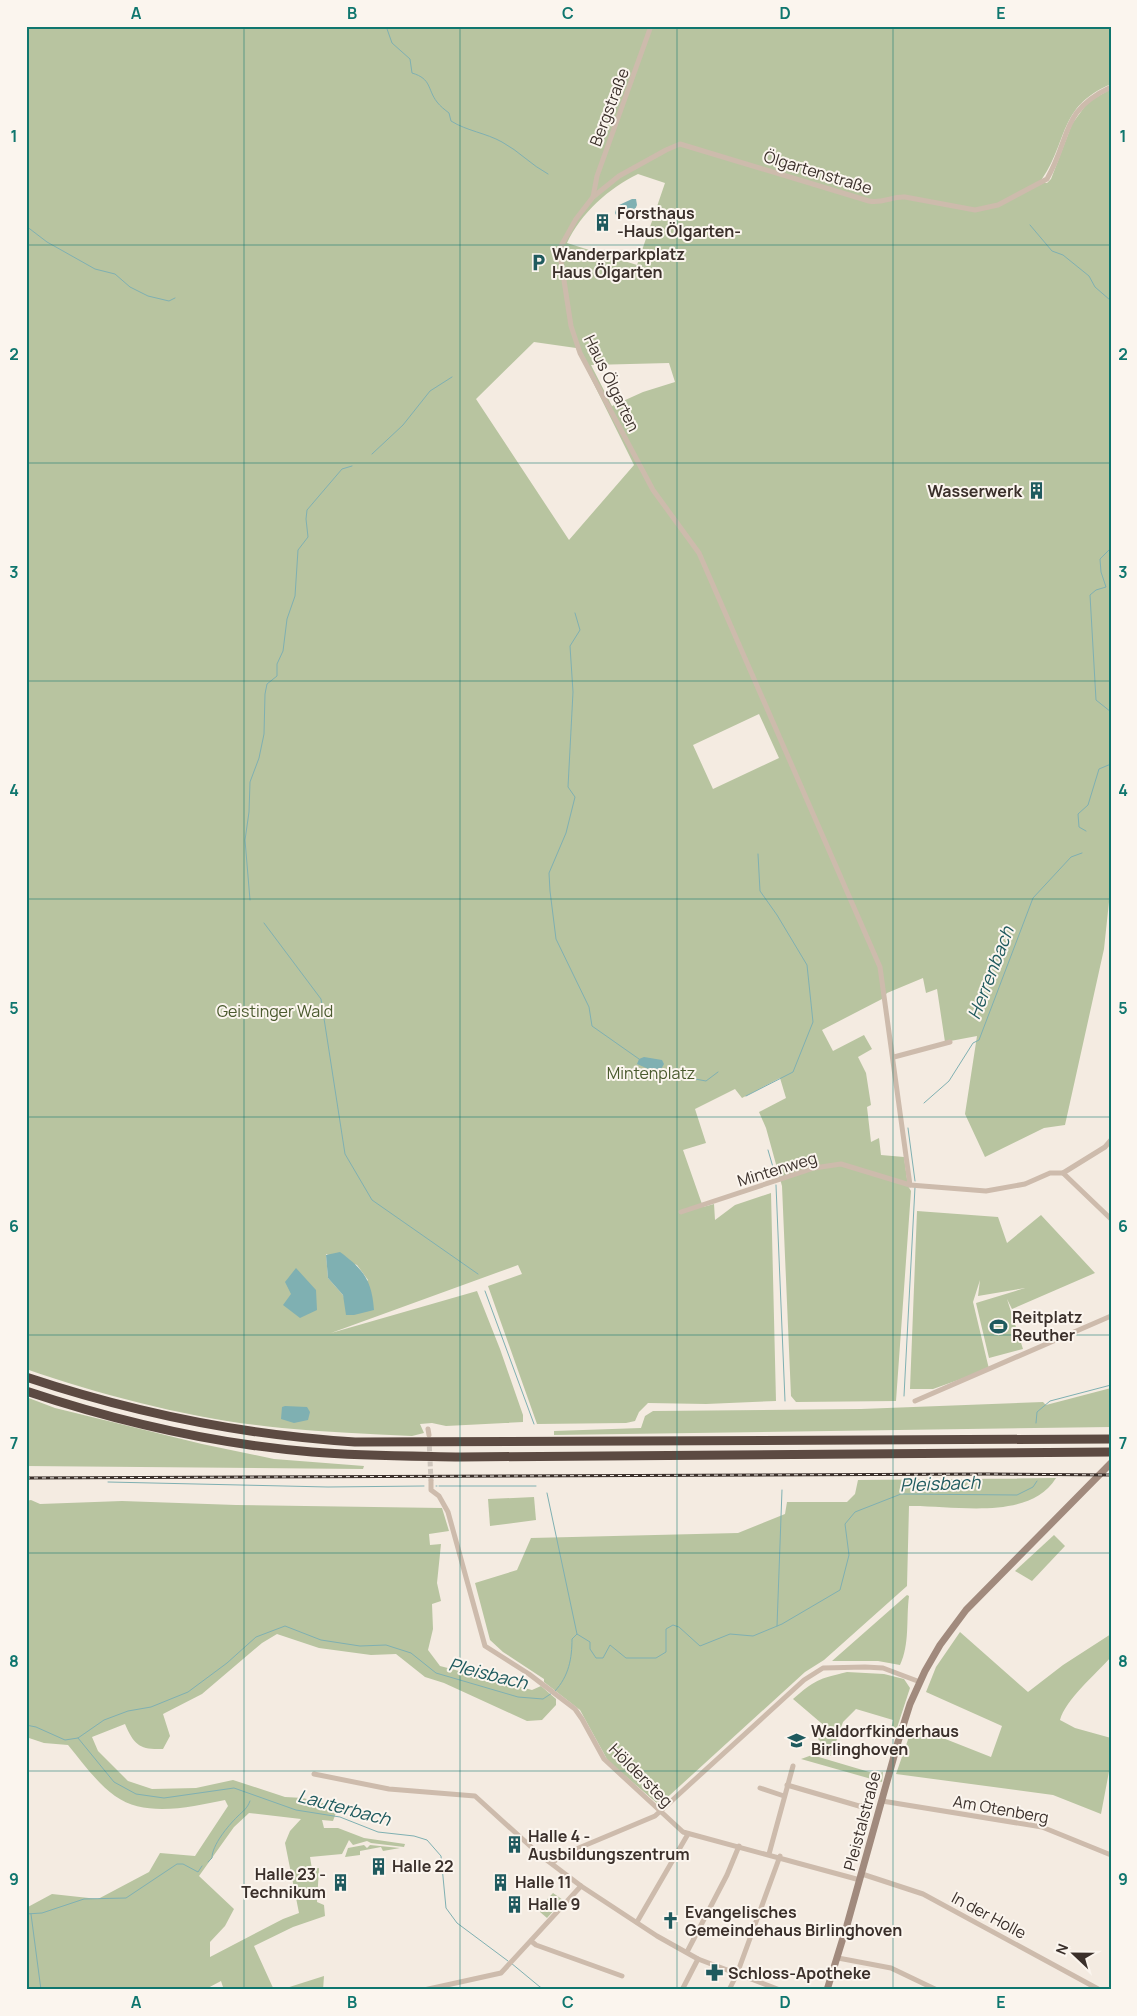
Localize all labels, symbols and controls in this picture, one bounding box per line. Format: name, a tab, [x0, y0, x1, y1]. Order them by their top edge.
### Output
text: A	[131, 2, 142, 24]
text: B	[347, 2, 357, 24]
text: C	[562, 2, 574, 24]
text: D	[779, 2, 791, 24]
text: E	[996, 2, 1006, 24]
street label: Bergstraße	[584, 65, 634, 149]
text: 1	[10, 125, 18, 147]
text: 1	[1119, 125, 1127, 147]
street label: Ölgartenstraße	[761, 145, 875, 199]
place label: Forsthaus -Haus Ölgarten-	[617, 202, 741, 242]
building icon: Forsthaus -Haus Ölgarten-	[593, 212, 613, 232]
place label: Wanderparkplatz Haus Ölgarten	[552, 243, 685, 283]
parking icon: Wanderparkplatz Haus Ölgarten	[528, 253, 548, 273]
street label: Haus Ölgarten	[579, 331, 645, 435]
text: 2	[9, 343, 19, 365]
text: 2	[1118, 343, 1128, 365]
place label: Wasserwerk	[927, 480, 1022, 502]
building icon: Wasserwerk	[1026, 481, 1046, 501]
text: 3	[9, 561, 19, 583]
text: 3	[1118, 561, 1128, 583]
text: 4	[9, 779, 19, 801]
text: 4	[1118, 779, 1128, 801]
water label: Herrenbach	[961, 921, 1019, 1023]
text: 5	[9, 997, 19, 1019]
text: 5	[1118, 997, 1128, 1019]
park label: Geistinger Wald	[217, 1000, 333, 1022]
park label: Mintenplatz	[607, 1062, 695, 1084]
street label: Mintenweg	[734, 1146, 820, 1192]
text: 6	[9, 1215, 19, 1237]
text: 6	[1118, 1215, 1128, 1237]
place label: Reitplatz Reuther	[1012, 1306, 1083, 1346]
sports icon: Reitplatz Reuther	[988, 1316, 1008, 1336]
text: 7	[10, 1432, 18, 1454]
text: 7	[1119, 1432, 1127, 1454]
water label: Pleisbach	[899, 1470, 982, 1496]
text: 8	[9, 1650, 19, 1672]
text: 8	[1118, 1650, 1128, 1672]
water label: Pleisbach	[446, 1652, 531, 1695]
place label: Waldorfkinderhaus Birlinghoven	[811, 1720, 959, 1760]
school or university icon: Waldorfkinderhaus Birlinghoven	[787, 1730, 807, 1750]
street label: Höldersteg	[604, 1738, 678, 1812]
street label: Pleistalstraße	[838, 1769, 886, 1873]
water label: Lauterbach	[295, 1783, 395, 1831]
street label: Am Otenberg	[951, 1790, 1051, 1828]
place label: Halle 4 - Ausbildungszentrum	[528, 1825, 690, 1865]
building icon: Halle 4 - Ausbildungszentrum	[504, 1835, 524, 1855]
place label: Halle 22	[392, 1855, 454, 1877]
building icon: Halle 22	[368, 1856, 388, 1876]
place label: Halle 23 - Technikum	[241, 1863, 326, 1903]
text: 9	[9, 1868, 19, 1890]
text: 9	[1118, 1868, 1128, 1890]
place label: Halle 11	[515, 1871, 572, 1893]
building icon: Halle 11	[491, 1872, 511, 1892]
building icon: Halle 23 - Technikum	[330, 1873, 350, 1893]
street label: In der Holle	[948, 1886, 1030, 1944]
place label: Halle 9	[528, 1893, 581, 1915]
building icon: Halle 9	[504, 1894, 524, 1914]
place label: Evangelisches Gemeindehaus Birlinghoven	[685, 1901, 902, 1941]
church icon: Evangelisches Gemeindehaus Birlinghoven	[661, 1911, 681, 1931]
north arrow	[1050, 1928, 1100, 1978]
text: N	[1051, 1941, 1072, 1957]
place label: Schloss-Apotheke	[728, 1962, 871, 1984]
pharmacy icon: Schloss-Apotheke	[704, 1963, 724, 1983]
text: A	[131, 1991, 142, 2013]
text: B	[347, 1991, 357, 2013]
text: C	[562, 1991, 574, 2013]
text: D	[779, 1991, 791, 2013]
text: E	[996, 1991, 1006, 2013]

